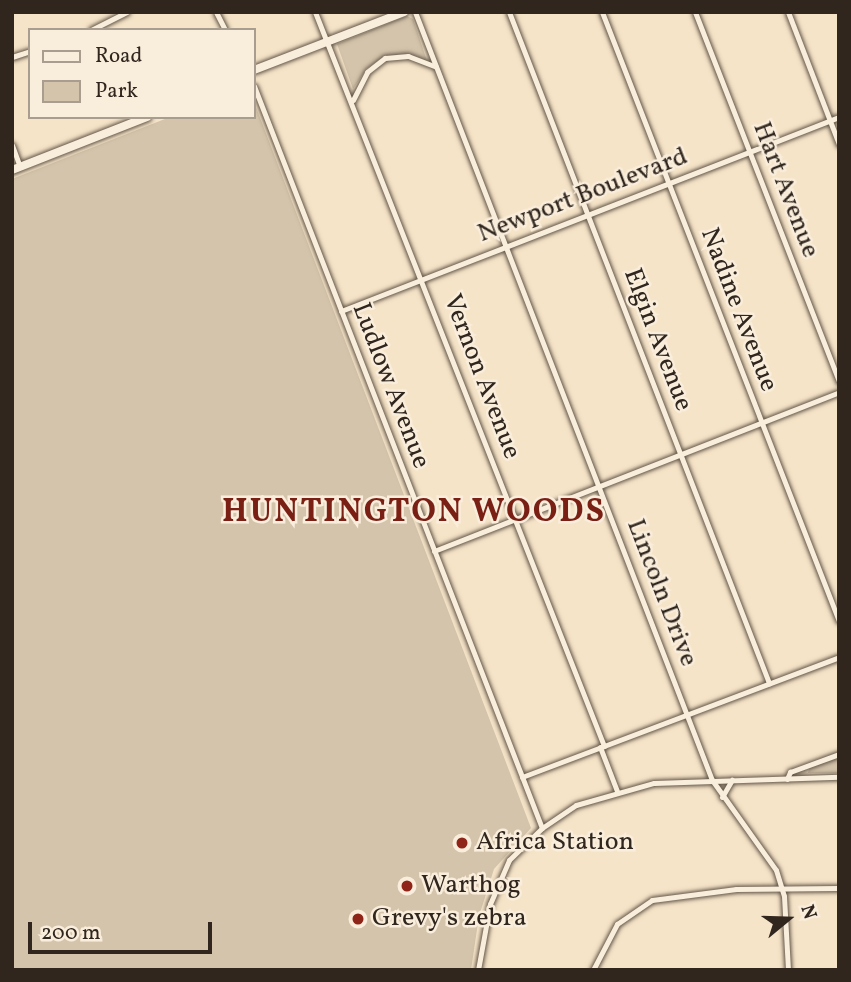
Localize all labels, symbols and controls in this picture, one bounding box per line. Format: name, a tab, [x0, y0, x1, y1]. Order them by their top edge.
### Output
legend	[28, 28, 256, 119]
text: Road	[95, 42, 142, 71]
text: Park	[95, 77, 138, 106]
street label: Hart Avenue	[745, 118, 825, 262]
street label: Newport Boulevard	[474, 142, 692, 250]
street label: Nadine Avenue	[692, 224, 784, 396]
street label: Elgin Avenue	[616, 264, 698, 416]
street label: Vernon Avenue	[435, 290, 527, 464]
street label: Ludlow Avenue	[344, 298, 436, 474]
district label: HUNTINGTON WOODS	[224, 494, 604, 534]
street label: Lincoln Drive	[619, 515, 703, 671]
place label: Africa Station	[476, 827, 634, 859]
marker: Africa Station	[454, 835, 470, 851]
place label: Warthog	[421, 870, 521, 902]
marker: Warthog	[399, 878, 415, 894]
north arrow	[753, 884, 823, 954]
text: N	[793, 901, 822, 923]
place label: Grevy's zebra	[372, 903, 527, 935]
scale bar	[32, 908, 215, 952]
marker: Grevy's zebra	[350, 911, 366, 927]
text: 200 m	[41, 919, 101, 948]

